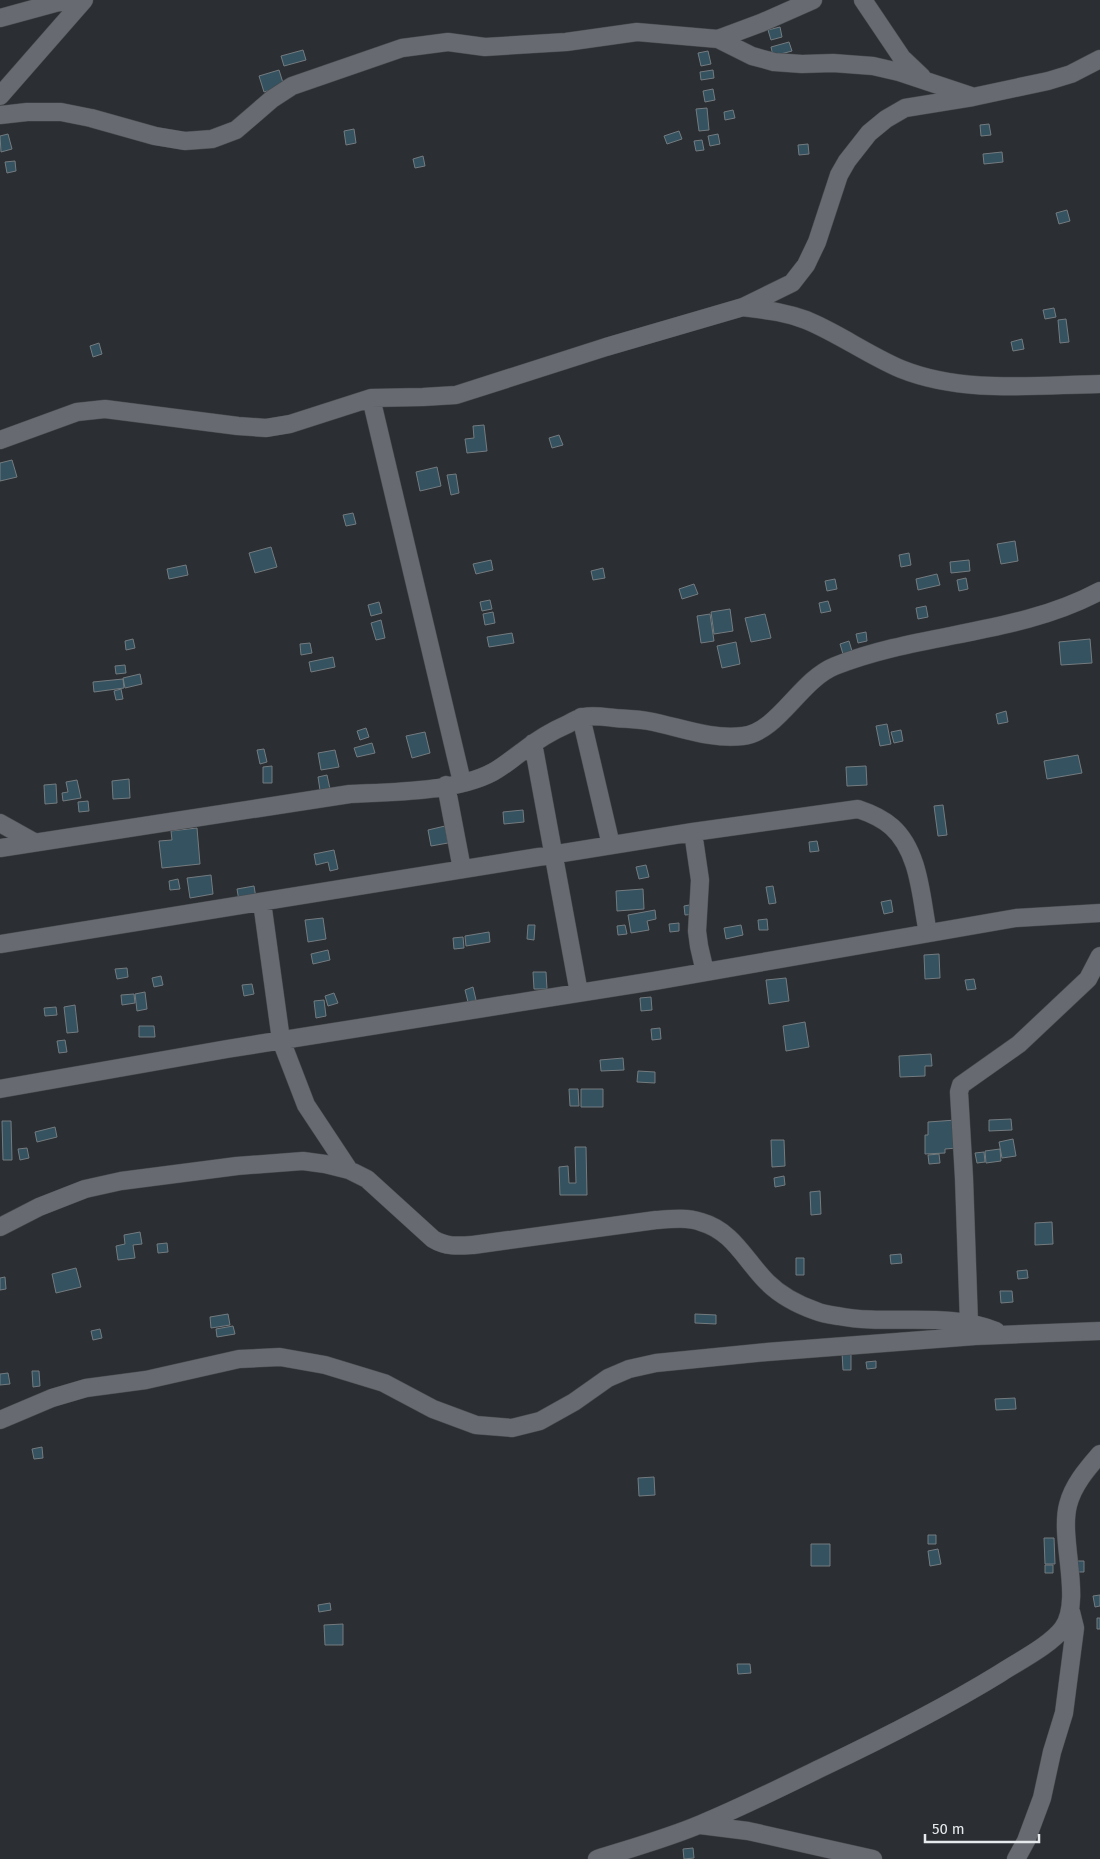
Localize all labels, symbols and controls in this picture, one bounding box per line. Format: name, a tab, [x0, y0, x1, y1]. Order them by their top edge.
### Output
scale bar	[925, 1812, 1039, 1844]
text: 50 m	[932, 1820, 965, 1838]

